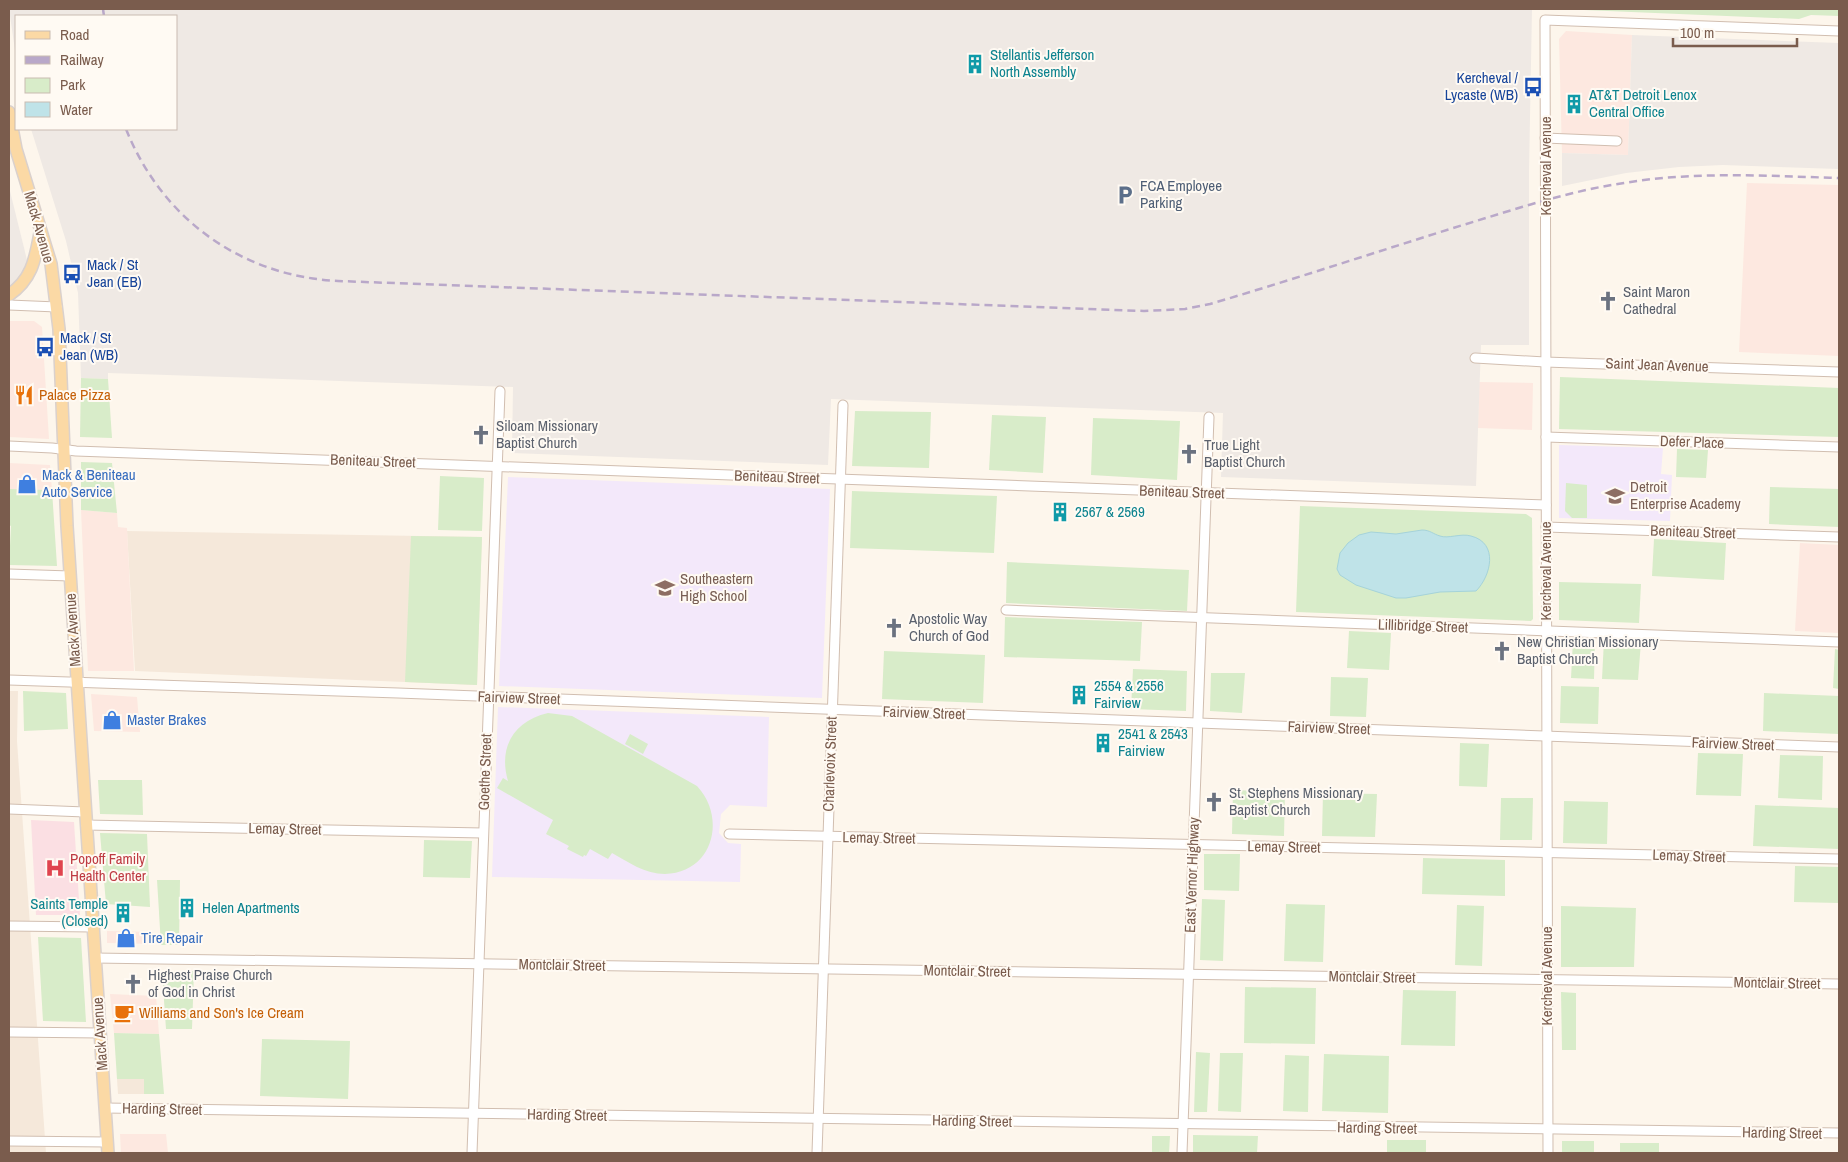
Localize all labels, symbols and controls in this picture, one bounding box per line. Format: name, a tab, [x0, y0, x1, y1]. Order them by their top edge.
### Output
legend	[15, 15, 178, 130]
scale bar	[1673, 15, 1797, 47]
text: 100 m	[1680, 22, 1714, 43]
text: Road	[60, 24, 89, 45]
place label: Stellantis Jefferson North Assembly	[990, 44, 1094, 82]
text: Railway	[60, 49, 105, 70]
building icon: Stellantis Jefferson North Assembly	[964, 53, 986, 75]
place label: Kercheval / Lycaste (WB)	[1445, 67, 1519, 105]
text: Park	[60, 74, 86, 95]
bus stop icon: Kercheval / Lycaste (WB)	[1522, 76, 1544, 98]
place label: AT&T Detroit Lenox Central Office	[1588, 84, 1697, 122]
building icon: AT&T Detroit Lenox Central Office	[1563, 93, 1585, 115]
text: Water	[60, 99, 92, 120]
street label: Kercheval Avenue	[1535, 116, 1556, 215]
place label: FCA Employee Parking	[1140, 175, 1222, 213]
parking icon: FCA Employee Parking	[1114, 184, 1136, 206]
street label: Mack Avenue	[19, 189, 60, 265]
place label: Mack / St Jean (EB)	[87, 254, 142, 292]
bus stop icon: Mack / St Jean (EB)	[61, 263, 83, 285]
place label: Saint Maron Cathedral	[1623, 281, 1690, 319]
church icon: Saint Maron Cathedral	[1597, 290, 1619, 312]
place label: Mack / St Jean (WB)	[60, 327, 118, 365]
bus stop icon: Mack / St Jean (WB)	[34, 336, 56, 358]
street label: Saint Jean Avenue	[1605, 352, 1709, 377]
restaurant icon: Palace Pizza	[13, 384, 35, 406]
place label: Palace Pizza	[39, 384, 111, 405]
place label: Siloam Missionary Baptist Church	[496, 415, 599, 453]
church icon: Siloam Missionary Baptist Church	[470, 424, 492, 446]
street label: Defer Place	[1660, 430, 1725, 453]
place label: True Light Baptist Church	[1204, 434, 1285, 472]
church icon: True Light Baptist Church	[1178, 443, 1200, 465]
street label: Beniteau Street	[330, 449, 417, 473]
place label: Mack & Beniteau Auto Service	[41, 464, 136, 502]
street label: Beniteau Street	[734, 465, 821, 489]
shop icon: Mack & Beniteau Auto Service	[16, 473, 38, 495]
place label: Detroit Enterprise Academy	[1630, 476, 1742, 514]
street label: Beniteau Street	[1139, 480, 1226, 504]
school or university icon: Detroit Enterprise Academy	[1604, 485, 1626, 507]
building icon: 2567 & 2569	[1049, 501, 1071, 523]
place label: 2567 & 2569	[1075, 501, 1145, 522]
street label: Beniteau Street	[1650, 520, 1737, 544]
street label: Kercheval Avenue	[1535, 521, 1556, 620]
place label: Southeastern High School	[680, 568, 753, 606]
school or university icon: Southeastern High School	[654, 577, 676, 599]
street label: Mack Avenue	[59, 592, 86, 667]
place label: Apostolic Way Church of God	[908, 608, 989, 646]
street label: Lillibridge Street	[1378, 613, 1469, 638]
church icon: Apostolic Way Church of God	[883, 617, 905, 639]
place label: New Christian Missionary Baptist Church	[1517, 631, 1659, 669]
church icon: New Christian Missionary Baptist Church	[1491, 640, 1513, 662]
place label: 2554 & 2556 Fairview	[1094, 675, 1164, 713]
building icon: 2554 & 2556 Fairview	[1068, 684, 1090, 706]
street label: Fairview Street	[477, 686, 561, 709]
street label: Fairview Street	[882, 701, 966, 724]
shop icon: Master Brakes	[101, 709, 123, 731]
place label: Master Brakes	[127, 709, 206, 730]
street label: Charlevoix Street	[817, 716, 842, 812]
street label: Fairview Street	[1287, 716, 1371, 739]
place label: 2541 & 2543 Fairview	[1118, 723, 1188, 761]
building icon: 2541 & 2543 Fairview	[1092, 732, 1114, 754]
street label: Fairview Street	[1691, 732, 1775, 755]
street label: Goethe Street	[473, 733, 496, 811]
place label: St. Stephens Missionary Baptist Church	[1229, 782, 1364, 820]
church icon: St. Stephens Missionary Baptist Church	[1203, 791, 1225, 813]
street label: East Vernor Highway	[1179, 816, 1204, 933]
street label: Lemay Street	[248, 817, 322, 840]
street label: Lemay Street	[842, 826, 916, 849]
street label: Lemay Street	[1247, 835, 1321, 858]
street label: Lemay Street	[1652, 844, 1727, 867]
place label: Popoff Family Health Center	[70, 848, 146, 886]
hospital icon: Popoff Family Health Center	[44, 857, 66, 879]
place label: Saints Temple (Closed)	[30, 893, 108, 931]
building icon: Helen Apartments	[176, 897, 198, 919]
place label: Helen Apartments	[202, 897, 300, 918]
building icon: Saints Temple (Closed)	[112, 902, 134, 924]
street label: Kercheval Avenue	[1536, 926, 1557, 1025]
shop icon: Tire Repair	[115, 927, 137, 949]
place label: Tire Repair	[141, 927, 203, 948]
street label: Montclair Street	[518, 953, 606, 976]
street label: Montclair Street	[923, 959, 1011, 982]
place label: Highest Praise Church of God in Christ	[148, 964, 272, 1002]
street label: Montclair Street	[1328, 965, 1416, 988]
street label: Montclair Street	[1733, 971, 1821, 994]
church icon: Highest Praise Church of God in Christ	[122, 973, 144, 995]
street label: Mack Avenue	[86, 996, 113, 1071]
cafe icon: Williams and Son's Ice Cream	[113, 1002, 135, 1024]
place label: Williams and Son's Ice Cream	[139, 1002, 304, 1023]
street label: Harding Street	[122, 1097, 203, 1120]
street label: Harding Street	[527, 1103, 608, 1126]
street label: Harding Street	[932, 1109, 1013, 1132]
street label: Harding Street	[1337, 1116, 1418, 1139]
street label: Harding Street	[1742, 1121, 1823, 1144]

